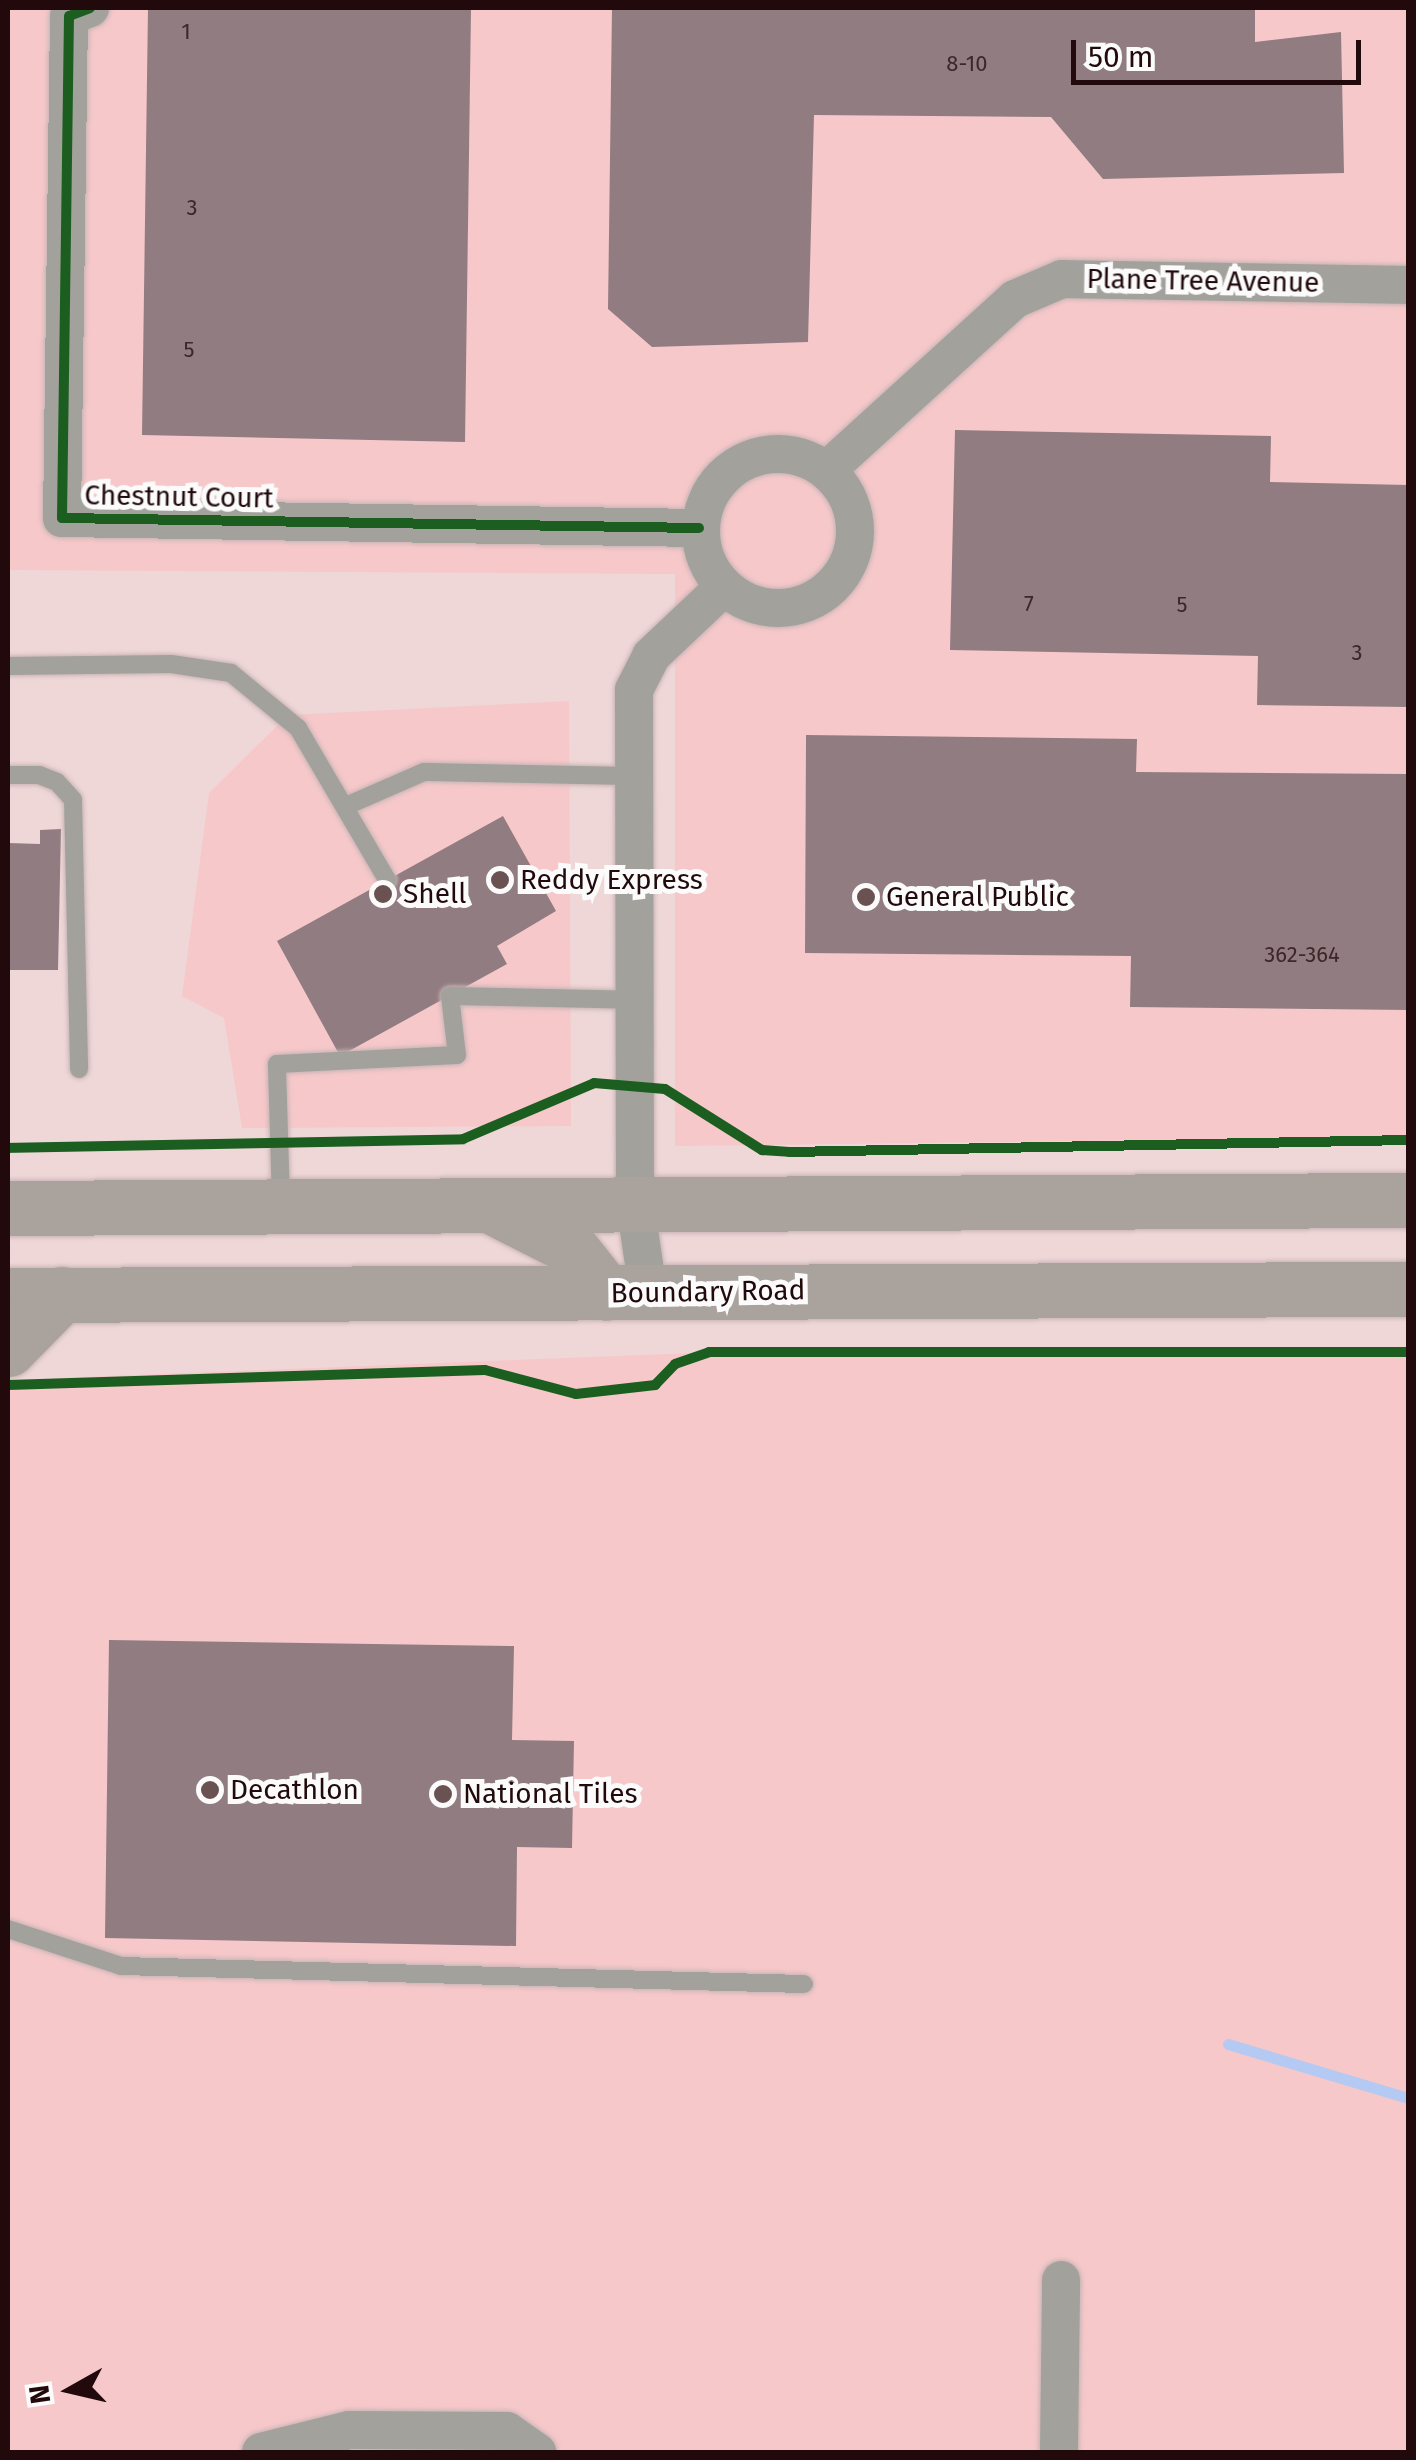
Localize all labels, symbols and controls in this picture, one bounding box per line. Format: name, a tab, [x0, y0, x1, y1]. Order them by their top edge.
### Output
house number: 1	[181, 19, 191, 45]
scale bar	[1076, 20, 1366, 82]
text: 50 m	[1088, 39, 1153, 75]
house number: 8-10	[946, 51, 988, 77]
house number: 3	[187, 195, 197, 221]
street label: Plane Tree Avenue	[1086, 262, 1320, 300]
house number: 5	[183, 337, 195, 363]
street label: Chestnut Court	[84, 479, 274, 515]
house number: 7	[1024, 591, 1034, 617]
house number: 5	[1176, 592, 1188, 618]
house number: 3	[1352, 640, 1362, 666]
place label: Reddy Express	[520, 863, 703, 897]
marker: Reddy Express	[489, 869, 511, 891]
place label: Shell	[403, 877, 466, 911]
place label: General Public	[886, 880, 1069, 914]
marker: Shell	[372, 883, 394, 905]
marker: General Public	[855, 886, 877, 908]
house number: 362-364	[1264, 942, 1340, 968]
street label: Boundary Road	[610, 1274, 806, 1310]
place label: Decathlon	[230, 1773, 359, 1807]
place label: National Tiles	[463, 1777, 637, 1811]
marker: Decathlon	[199, 1779, 221, 1801]
marker: National Tiles	[432, 1783, 454, 1805]
north arrow	[20, 2340, 120, 2440]
text: N	[22, 2383, 57, 2406]

